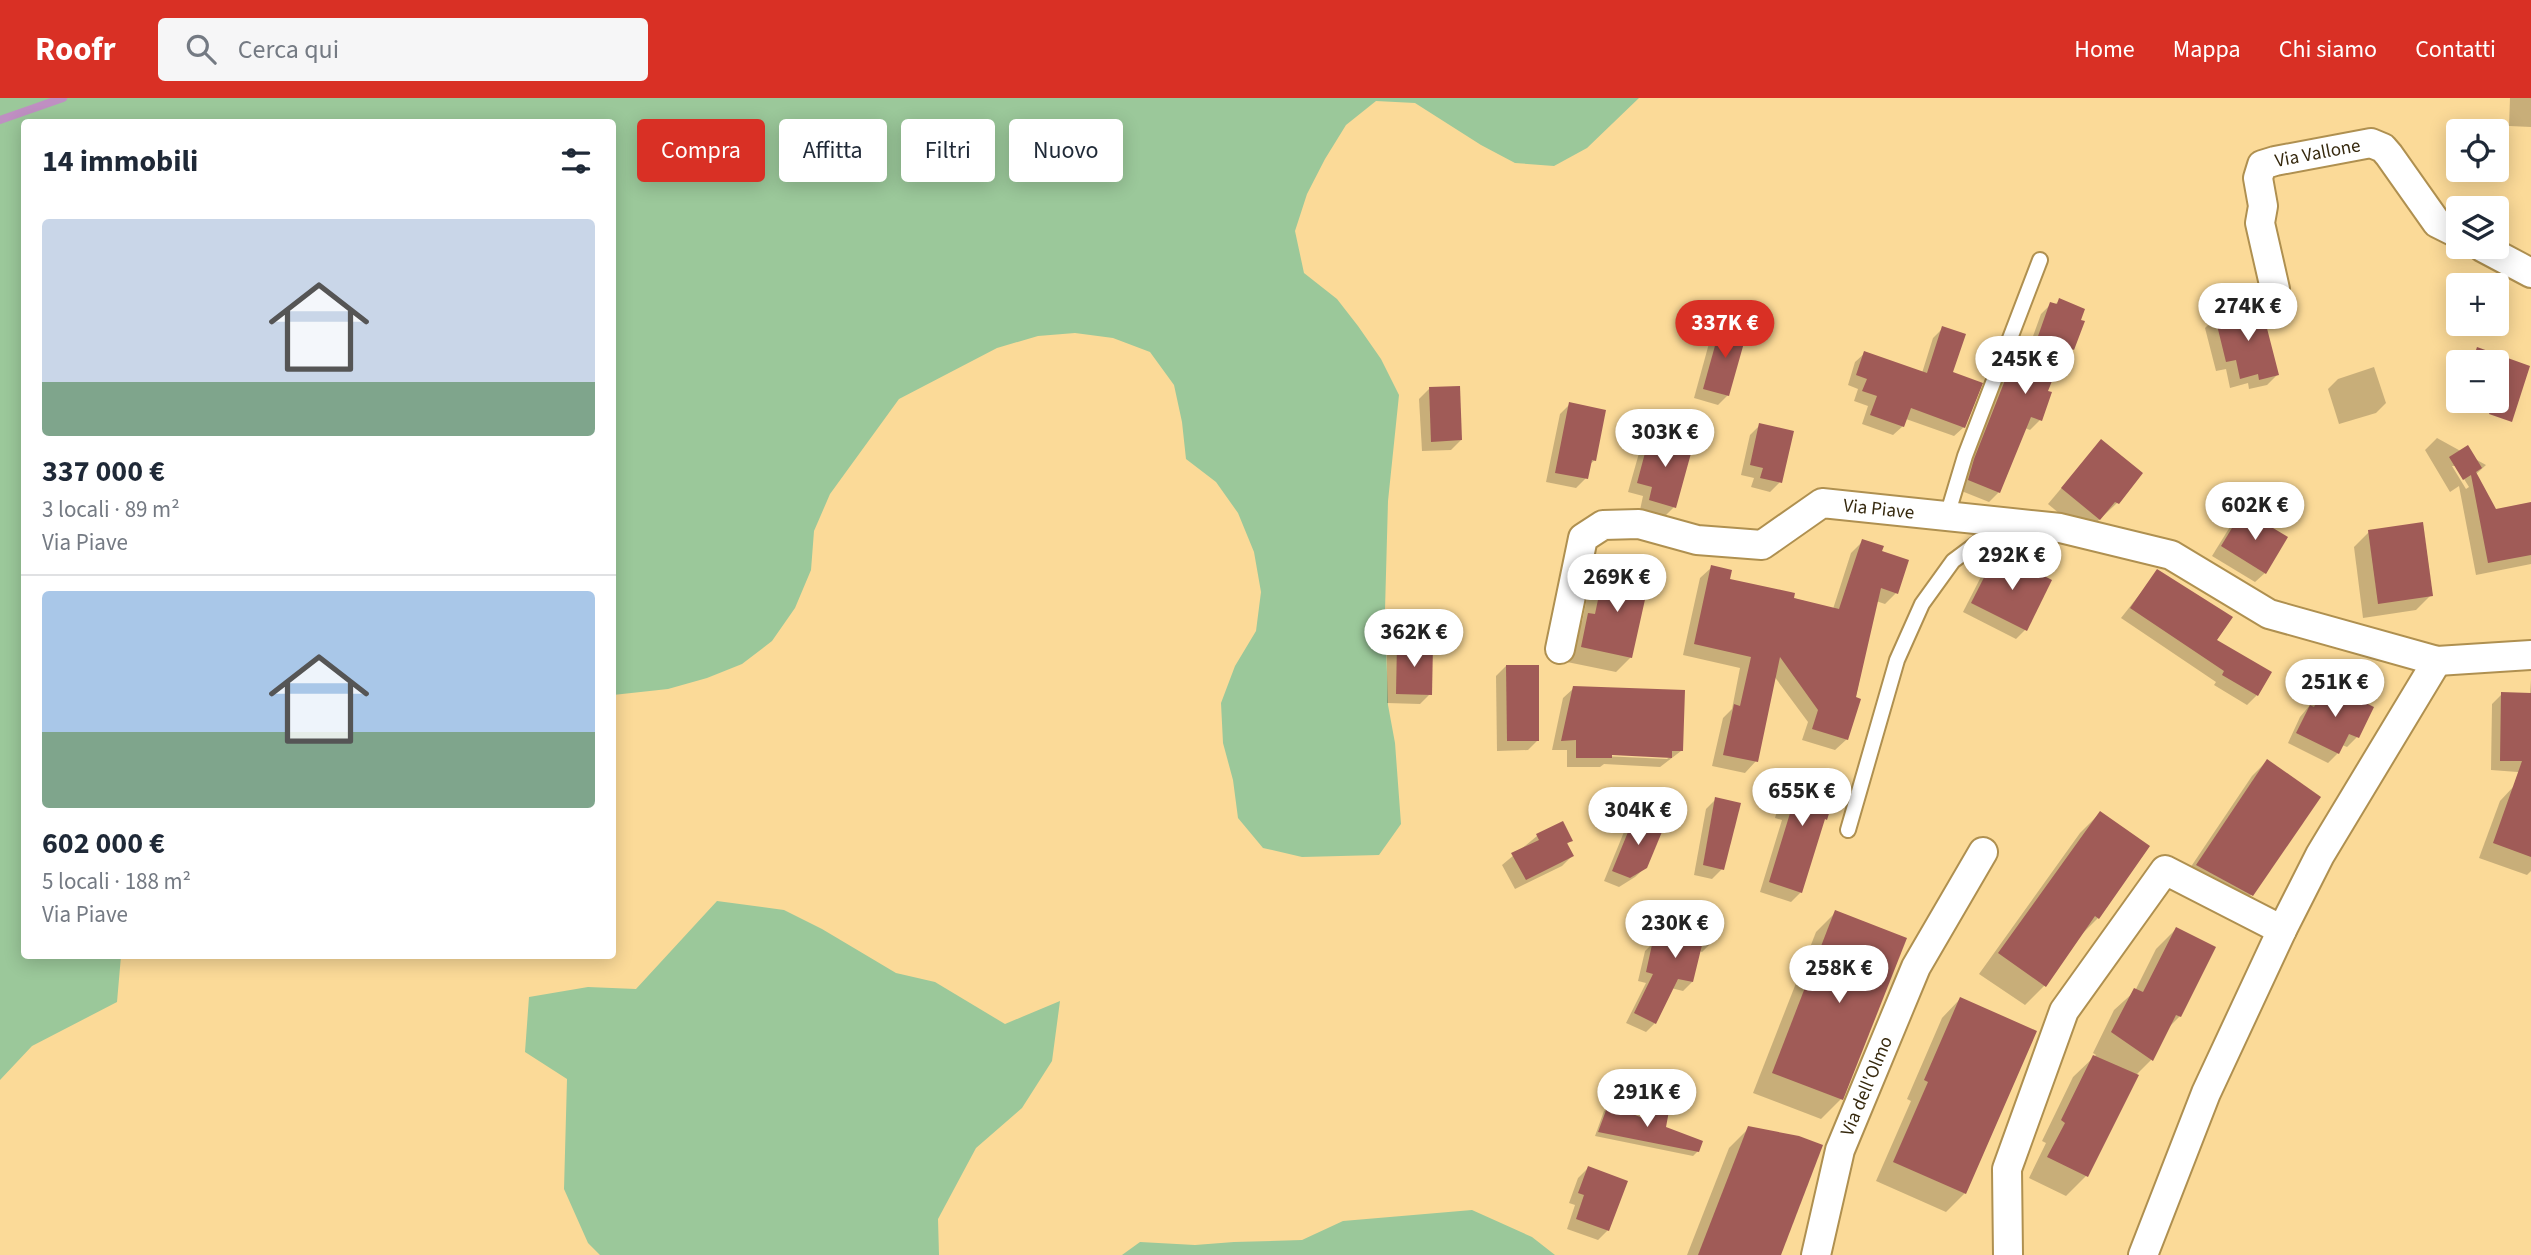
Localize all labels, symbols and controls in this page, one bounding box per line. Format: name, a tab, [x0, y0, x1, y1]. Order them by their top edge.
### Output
search box	[158, 18, 648, 81]
text: Roofr	[35, 26, 116, 73]
icon: search	[182, 30, 220, 68]
text: Cerca qui	[238, 31, 339, 68]
text: Home	[2074, 32, 2135, 67]
text: Mappa	[2173, 32, 2241, 67]
text: Chi siamo	[2279, 32, 2377, 67]
text: Contatti	[2415, 32, 2496, 67]
chip: Compra	[637, 119, 765, 182]
chip: Affitta	[779, 119, 887, 182]
chip: Filtri	[901, 119, 995, 182]
chip: Nuovo	[1009, 119, 1123, 182]
map controls	[2446, 119, 2509, 413]
button: locate	[2446, 119, 2509, 182]
street label: Via Vallone	[2273, 132, 2363, 174]
text: 14 immobili	[42, 140, 198, 183]
icon: filters	[557, 142, 595, 180]
button: layers	[2446, 196, 2509, 259]
icon: home	[256, 264, 382, 390]
button: +	[2446, 273, 2509, 336]
pin: 274K €	[2191, 284, 2305, 343]
text: 274K €	[2214, 289, 2282, 322]
pin: 337K €	[1668, 300, 1782, 360]
text: 337K €	[1691, 306, 1759, 339]
pin: 245K €	[1968, 336, 2082, 396]
text: 245K €	[1991, 342, 2059, 375]
button: −	[2446, 350, 2509, 413]
pin: 303K €	[1608, 410, 1722, 469]
text: 303K €	[1631, 415, 1699, 448]
text: 337 000 €	[42, 450, 165, 493]
pin: 602K €	[2198, 482, 2312, 542]
text: 602K €	[2221, 488, 2289, 521]
street label: Via Piave	[1842, 492, 1916, 526]
text: 3 locali · 89 m²	[42, 493, 180, 526]
text: Via Piave	[42, 526, 128, 559]
pin: 292K €	[1955, 532, 2069, 592]
text: 292K €	[1978, 538, 2046, 571]
pin: 269K €	[1560, 554, 1674, 614]
text: 269K €	[1583, 560, 1651, 593]
pin: 362K €	[1357, 610, 1471, 669]
text: 362K €	[1380, 615, 1448, 648]
icon: home	[256, 636, 382, 762]
pin: 251K €	[2278, 660, 2392, 719]
text: 251K €	[2301, 665, 2369, 698]
pin: 655K €	[1745, 768, 1859, 828]
text: 655K €	[1768, 774, 1836, 807]
pin: 304K €	[1581, 788, 1695, 847]
text: 304K €	[1604, 793, 1672, 826]
text: 602 000 €	[42, 822, 165, 865]
text: 5 locali · 188 m²	[42, 865, 191, 898]
text: Via Piave	[42, 898, 128, 931]
pin: 230K €	[1618, 900, 1732, 960]
text: 230K €	[1641, 906, 1709, 939]
pin: 258K €	[1782, 946, 1896, 1005]
text: 258K €	[1805, 951, 1873, 984]
street label: Via dell'Olmo	[1834, 1032, 1899, 1140]
pin: 291K €	[1590, 1070, 1704, 1129]
text: 291K €	[1613, 1075, 1681, 1108]

